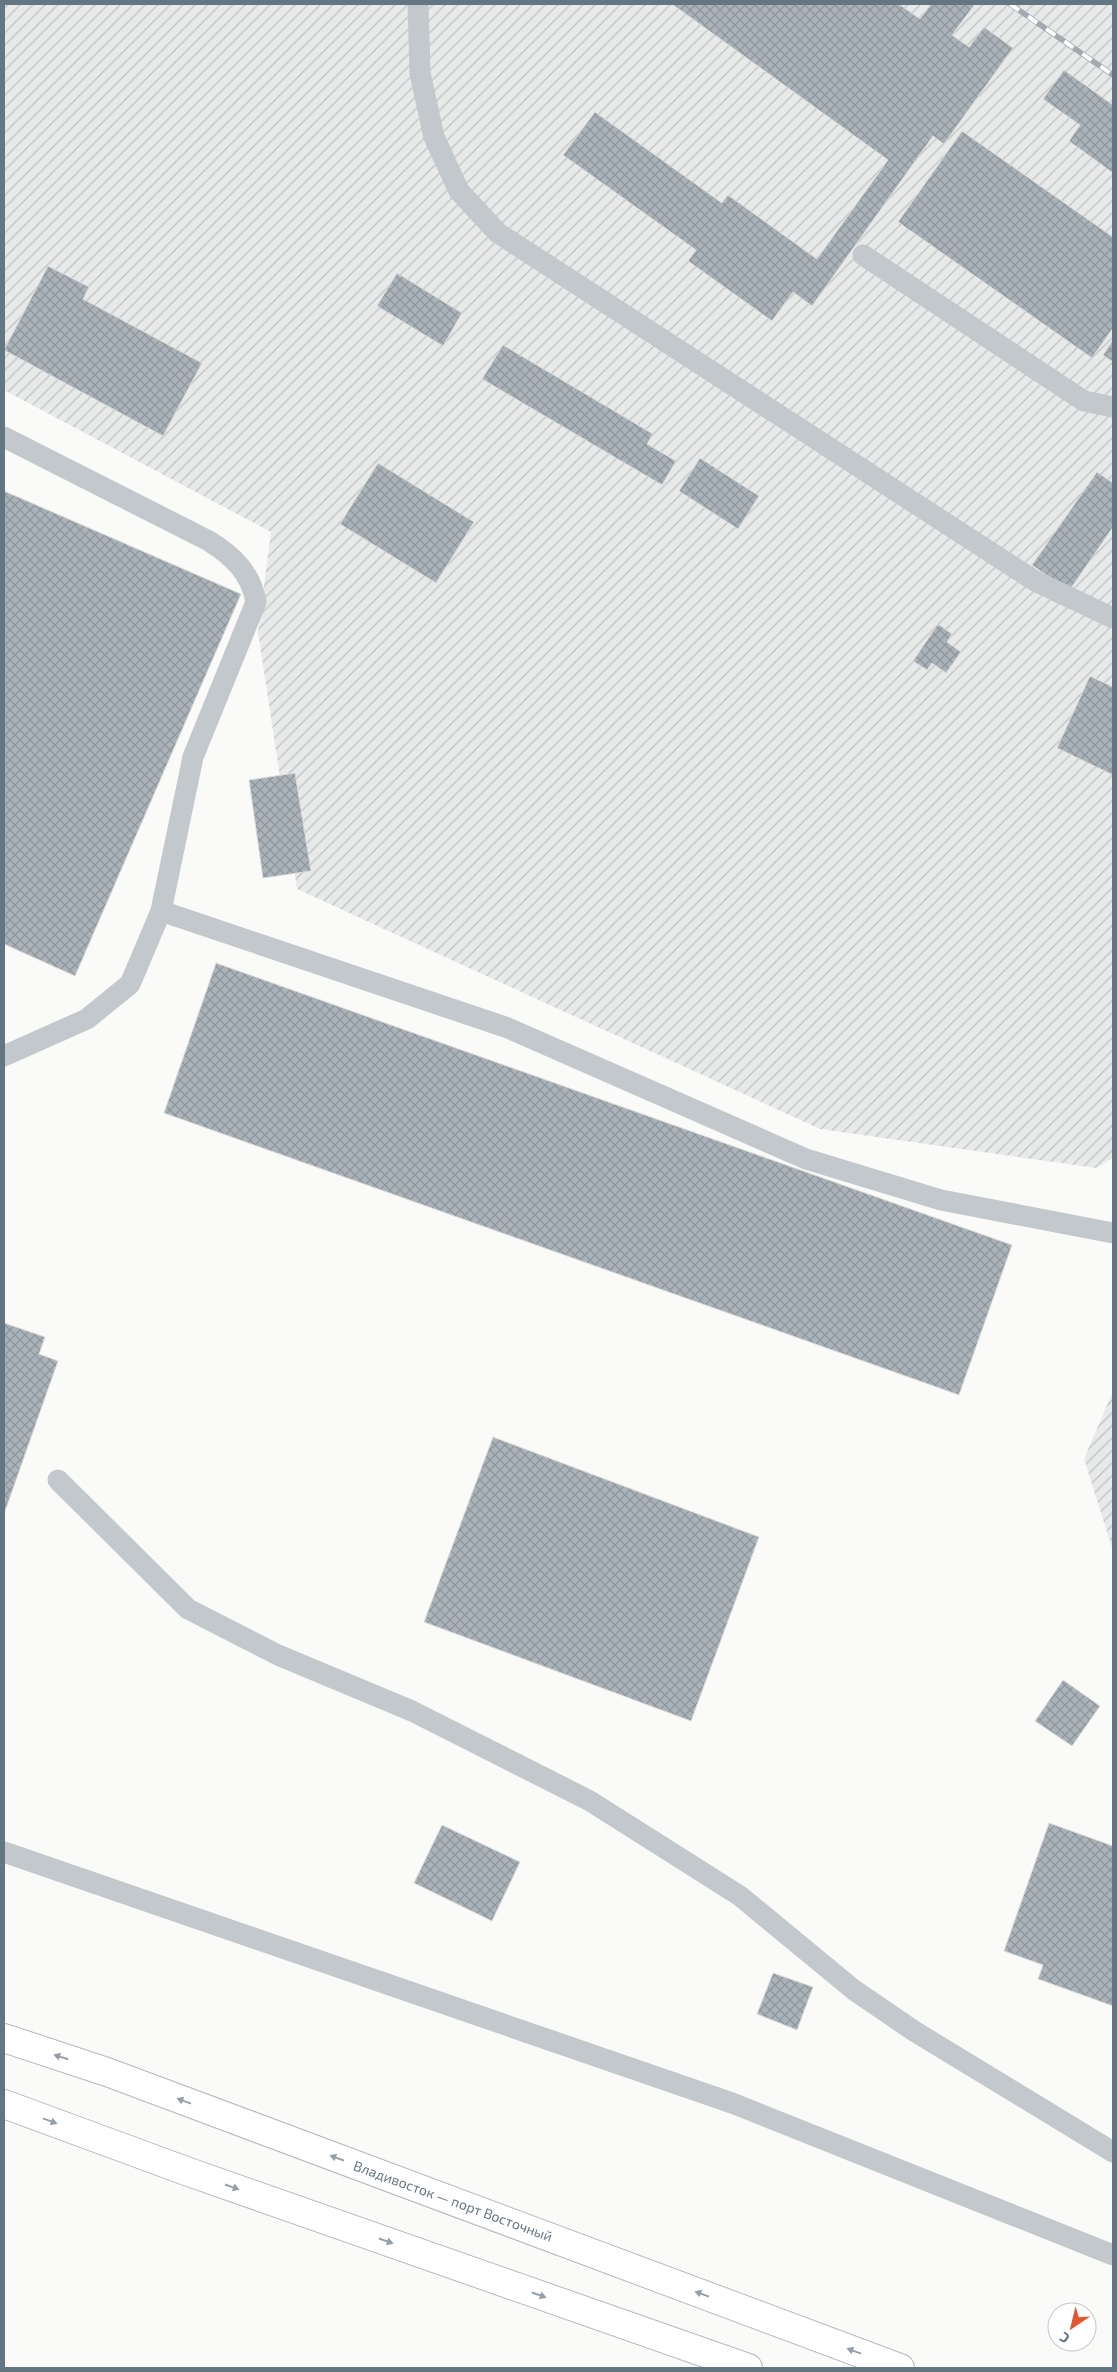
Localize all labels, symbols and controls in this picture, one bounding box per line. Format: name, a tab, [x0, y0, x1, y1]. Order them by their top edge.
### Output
one-way arrow	[53, 2053, 68, 2060]
one-way arrow	[177, 2097, 192, 2104]
one-way arrow	[42, 2118, 57, 2125]
one-way arrow	[329, 2154, 344, 2161]
street label: Владивосток — порт Восточный	[351, 2156, 555, 2245]
one-way arrow	[225, 2184, 240, 2191]
one-way arrow	[379, 2237, 394, 2245]
one-way arrow	[694, 2290, 709, 2298]
one-way arrow	[532, 2291, 547, 2299]
north arrow	[1047, 2302, 1097, 2352]
text: С	[1056, 2329, 1073, 2347]
one-way arrow	[846, 2347, 861, 2355]

